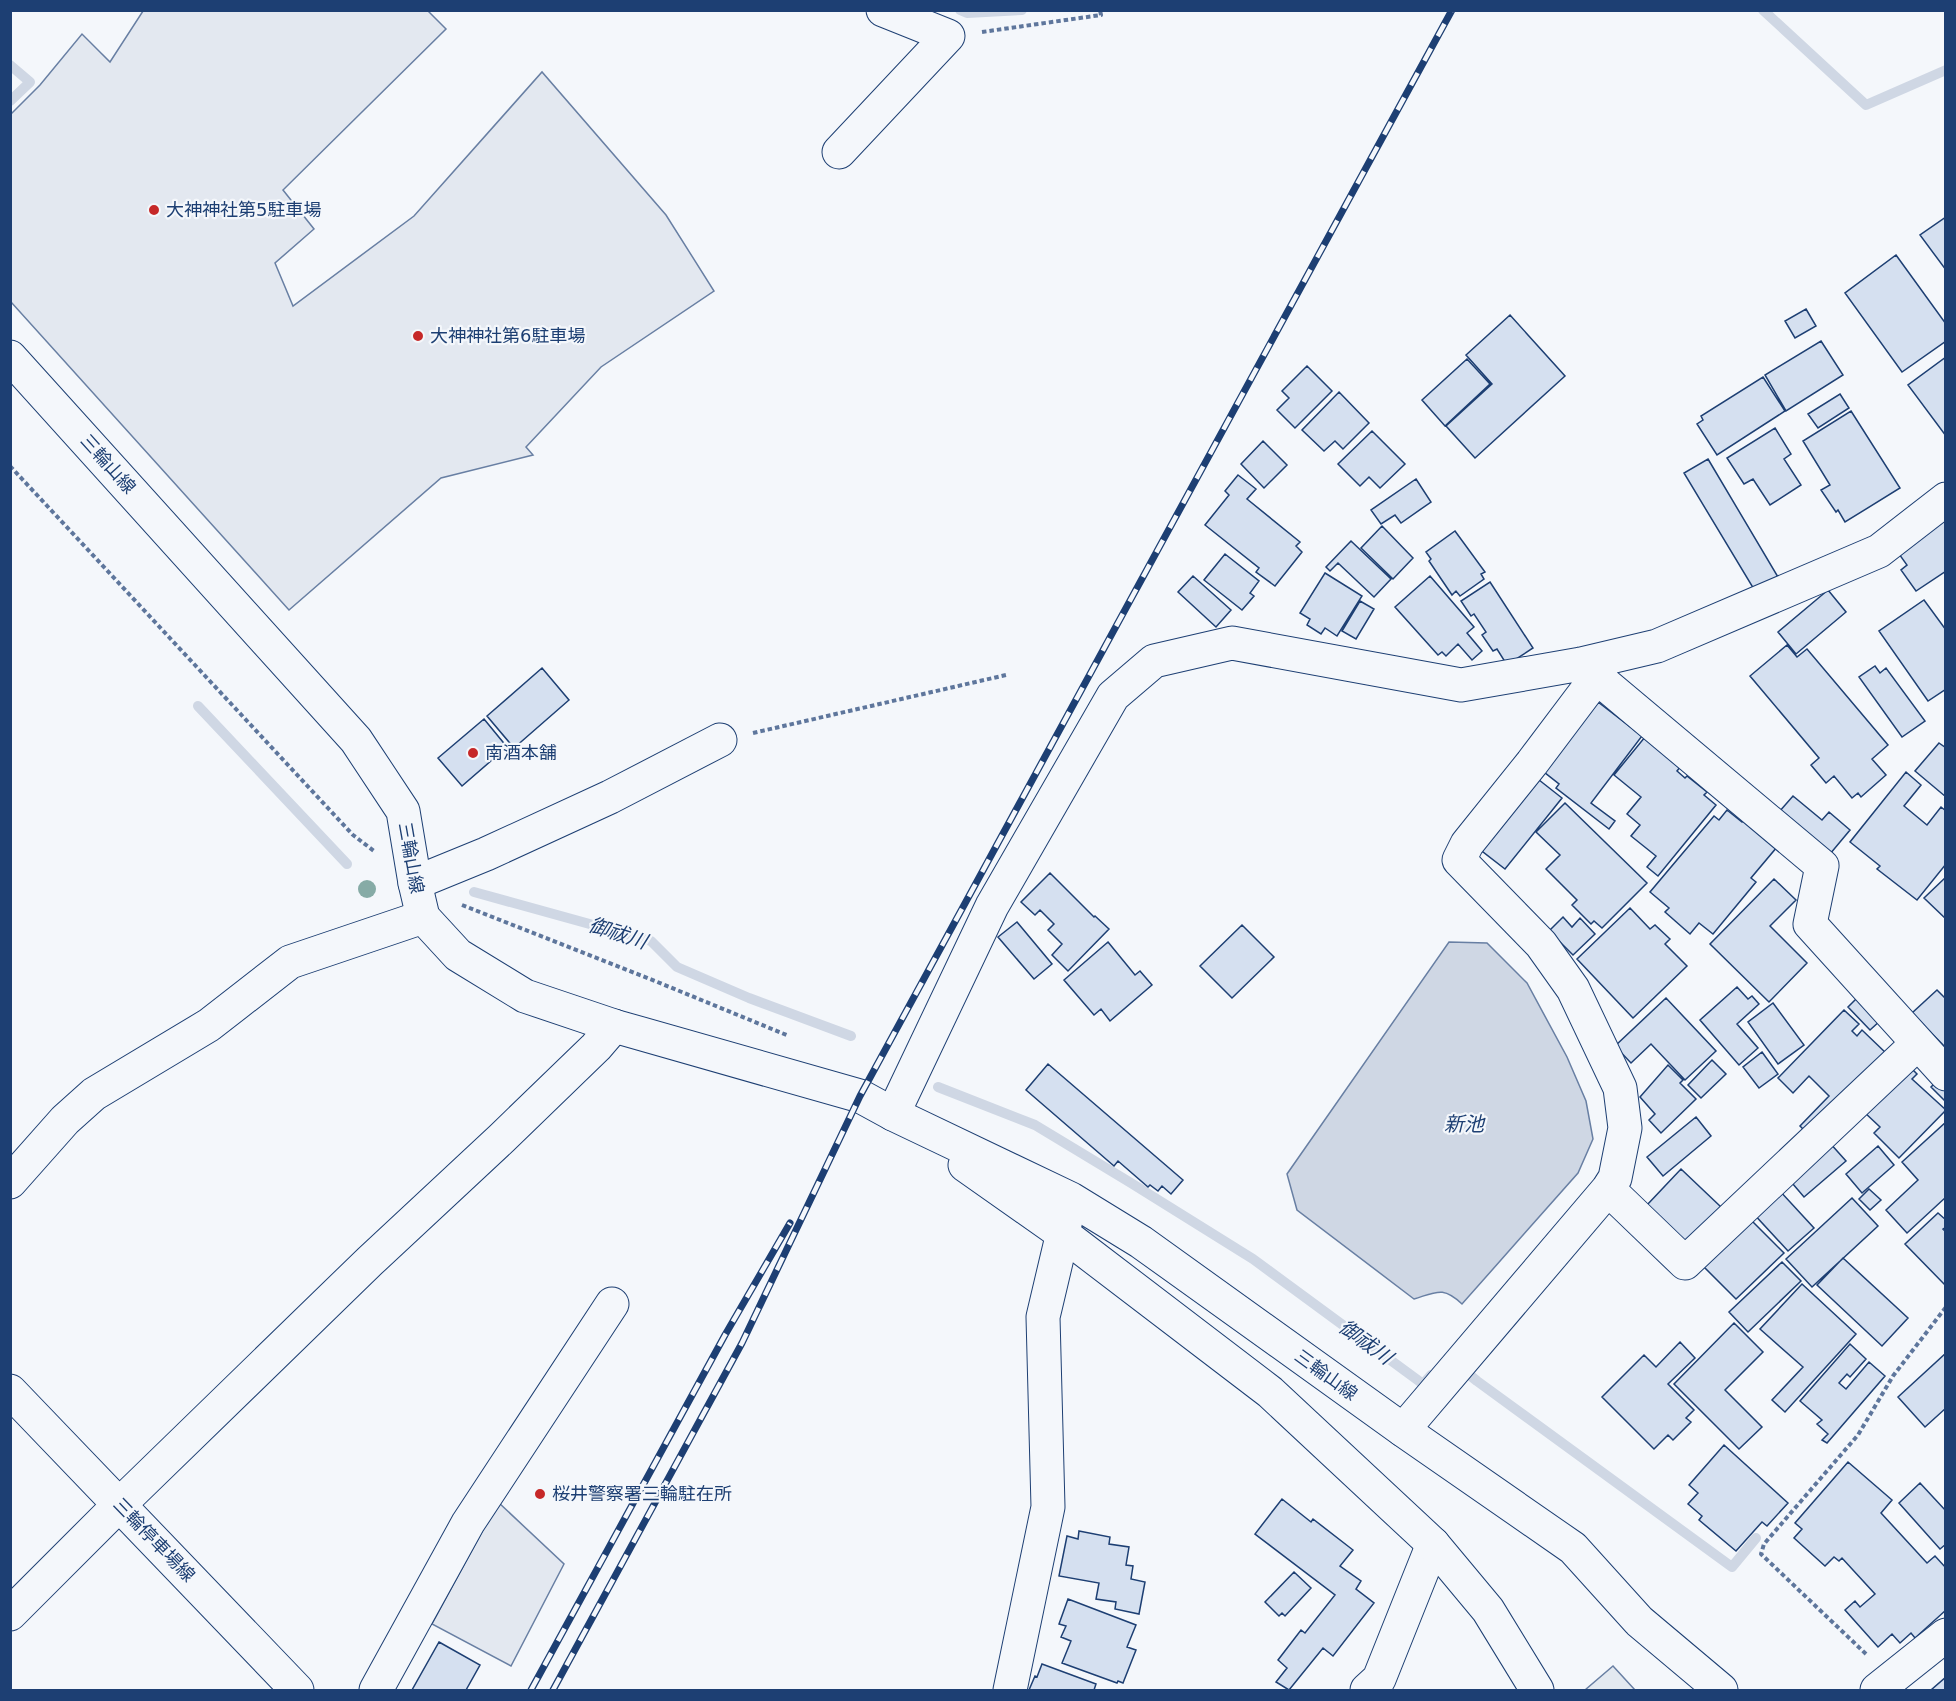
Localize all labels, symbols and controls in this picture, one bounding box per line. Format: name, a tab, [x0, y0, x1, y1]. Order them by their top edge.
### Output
place label: 大神神社第5駐車場	[166, 199, 321, 220]
marker: 大神神社第5駐車場	[147, 203, 161, 217]
place label: 大神神社第6駐車場	[430, 325, 585, 346]
marker: 大神神社第6駐車場	[411, 329, 425, 343]
street label: 三輪山線	[76, 430, 140, 497]
place label: 南酒本舗	[485, 742, 557, 763]
marker: 南酒本舗	[466, 746, 480, 760]
street label: 三輪山線	[395, 821, 428, 895]
water label: 御祓川	[586, 912, 652, 954]
water label: 新池	[1444, 1112, 1486, 1136]
water label: 御祓川	[1335, 1315, 1399, 1371]
street label: 三輪山線	[1291, 1345, 1362, 1404]
place label: 桜井警察署三輪駐在所	[552, 1483, 732, 1504]
marker: 桜井警察署三輪駐在所	[533, 1487, 547, 1501]
street label: 三輪停車場線	[109, 1494, 199, 1586]

